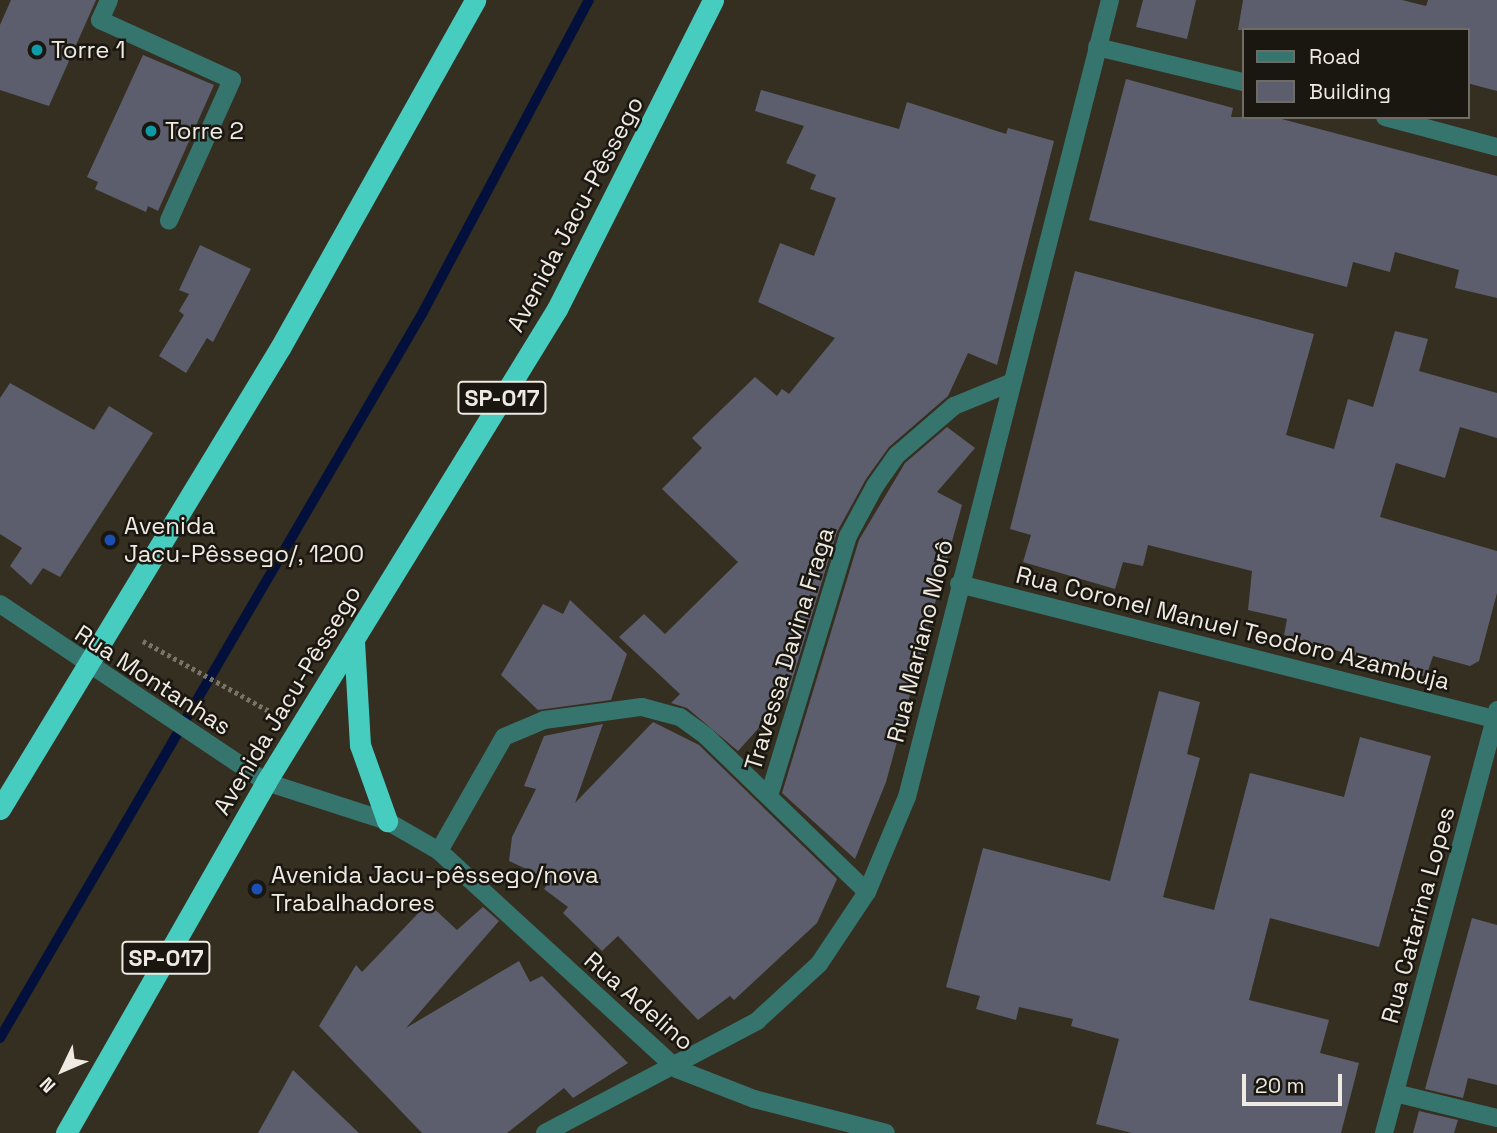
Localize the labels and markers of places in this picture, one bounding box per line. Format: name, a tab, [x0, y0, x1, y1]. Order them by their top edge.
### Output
place label: Torre 1	[51, 36, 126, 64]
marker: Torre 1	[29, 42, 45, 58]
place label: Torre 2	[165, 117, 244, 145]
marker: Torre 2	[143, 123, 159, 139]
place label: Avenida Jacu-Pêssego/, 1200	[124, 512, 365, 568]
marker: Avenida Jacu-Pêssego/, 1200	[102, 532, 118, 548]
place label: Avenida Jacu-pêssego/nova Trabalhadores	[271, 861, 599, 917]
marker: Avenida Jacu-pêssego/nova Trabalhadores	[249, 881, 265, 897]

